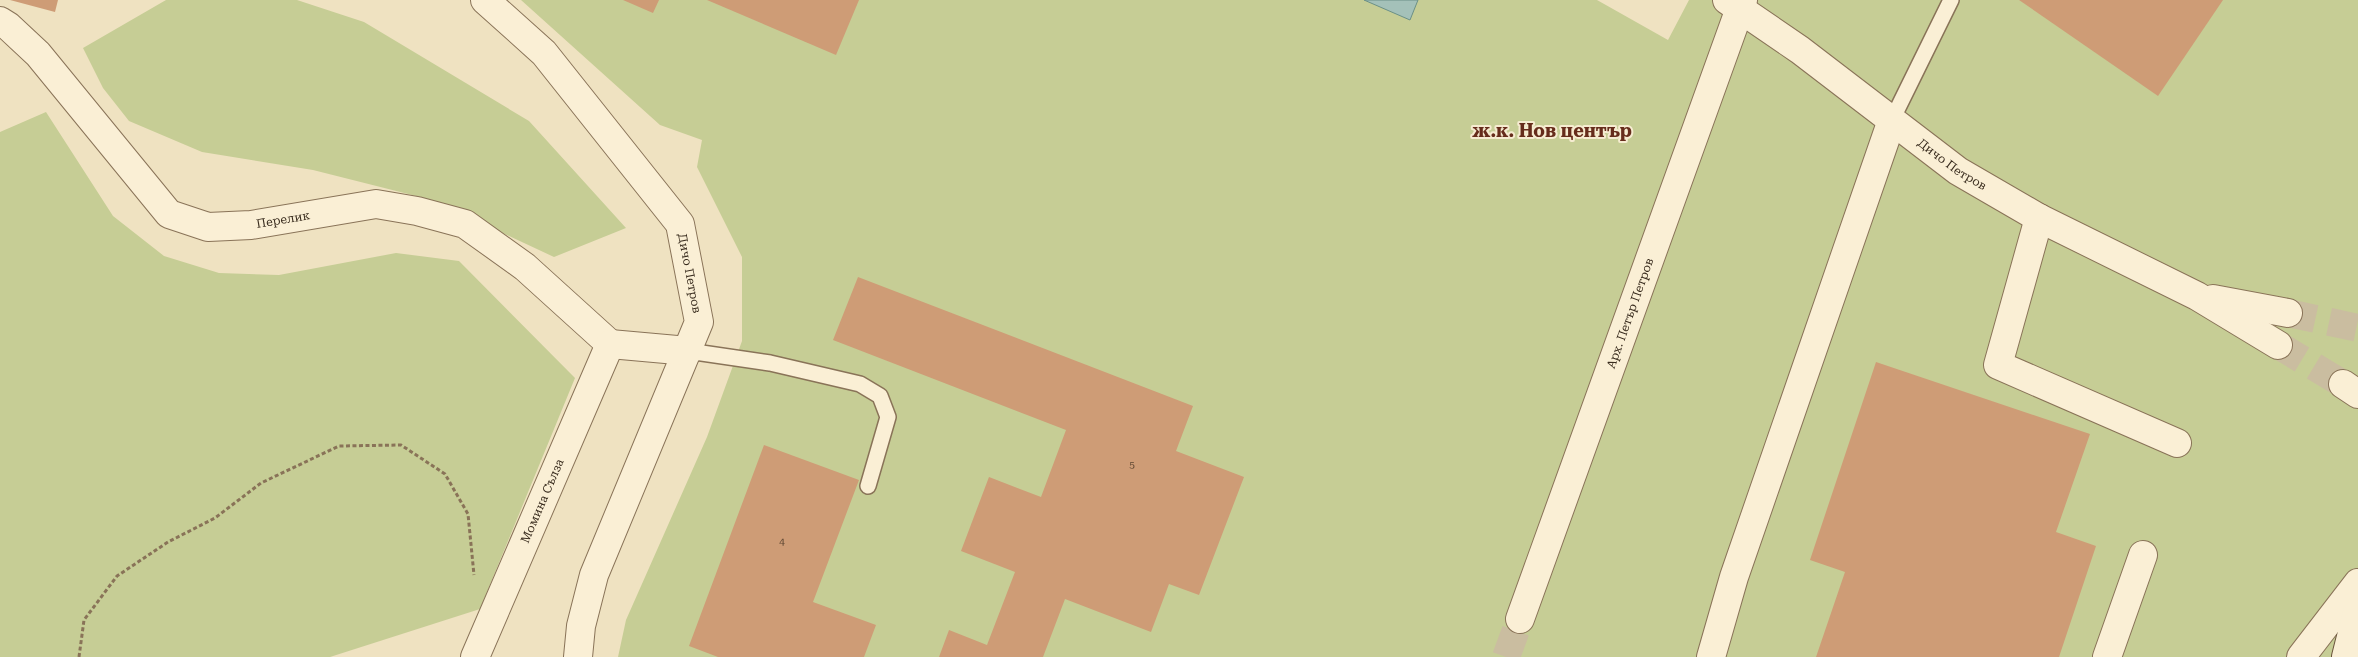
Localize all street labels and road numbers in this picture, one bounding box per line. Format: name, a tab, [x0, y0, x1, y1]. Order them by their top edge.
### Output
street label: Дичо Петров	[1915, 136, 1989, 193]
street label: Перелик	[255, 208, 311, 231]
street label: Дичо Петров	[675, 232, 704, 314]
street label: Арх. Петър Петров	[1604, 256, 1657, 370]
street label: Момина Сълза	[518, 456, 567, 545]

